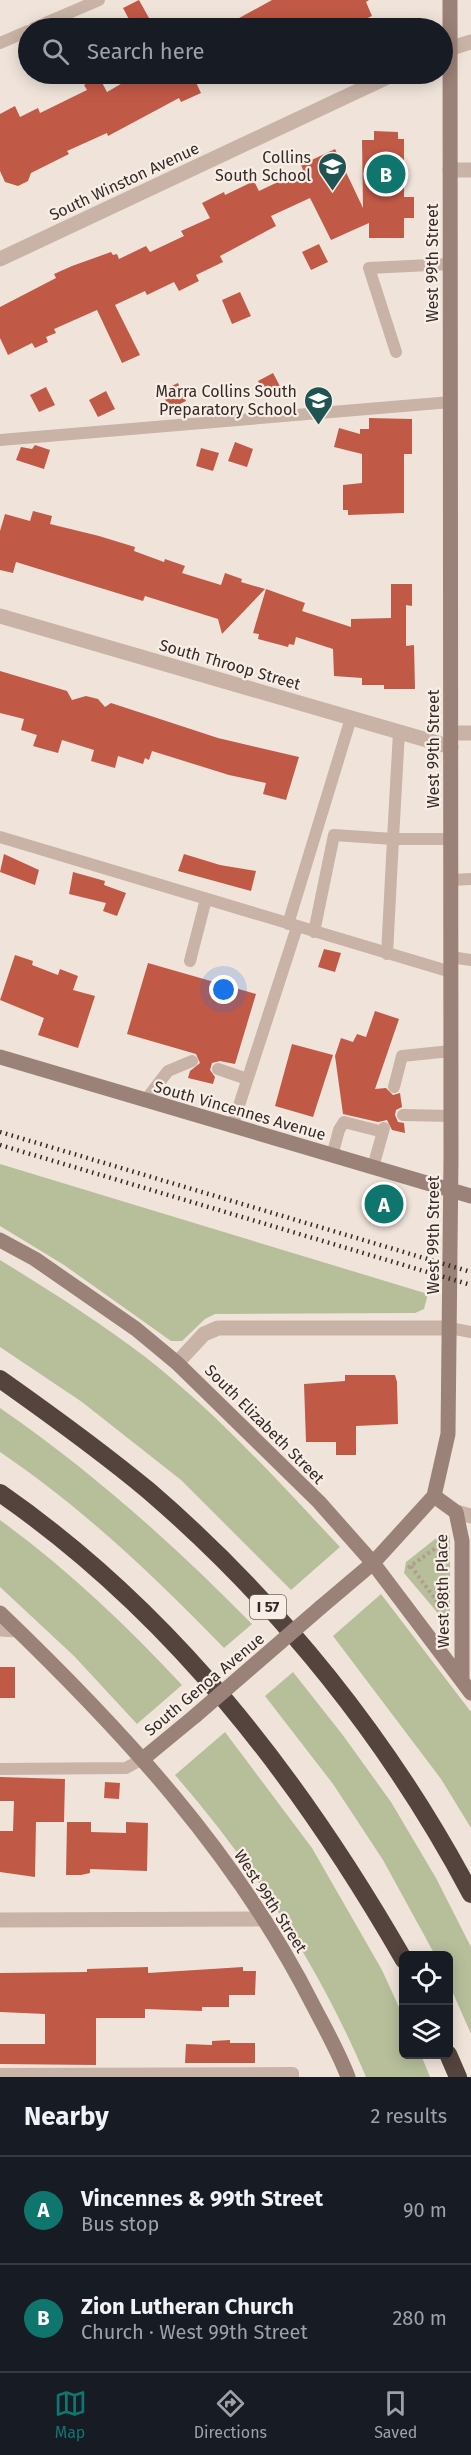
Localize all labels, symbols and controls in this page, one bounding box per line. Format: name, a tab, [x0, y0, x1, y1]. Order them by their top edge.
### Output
search box	[18, 18, 453, 84]
icon: search	[39, 35, 72, 68]
text: Search here	[87, 38, 205, 65]
street label: South Winston Avenue	[46, 138, 202, 224]
place label: Collins South School	[215, 148, 311, 185]
school or university icon: Collins South School	[316, 150, 348, 192]
pin: B	[366, 152, 406, 196]
street label: West 99th Street	[423, 203, 442, 322]
place label: Marra Collins South Preparatory School	[156, 382, 297, 419]
school or university icon: Marra Collins South Preparatory School	[302, 384, 334, 426]
street label: South Throop Street	[157, 635, 303, 694]
street label: West 99th Street	[424, 689, 443, 808]
your location	[209, 975, 238, 1004]
street label: South Vincennes Avenue	[152, 1077, 328, 1144]
street label: West 99th Street	[424, 1175, 443, 1294]
pin: A	[364, 1182, 404, 1226]
street label: South Elizabeth Street	[201, 1361, 328, 1488]
street label: West 98th Place	[432, 1534, 453, 1648]
road number: I 57	[250, 1595, 286, 1619]
street label: South Genoa Avenue	[141, 1629, 268, 1740]
street label: West 99th Street	[230, 1846, 311, 1956]
map controls	[399, 1951, 453, 2059]
button: locate	[399, 1951, 453, 2005]
button: layers	[399, 2005, 453, 2059]
text: Nearby	[24, 2101, 109, 2132]
text: 2 results	[370, 2104, 447, 2128]
text: Vincennes & 99th Street	[81, 2185, 323, 2212]
text: A	[38, 2198, 49, 2222]
text: 90 m	[403, 2198, 447, 2222]
text: Bus stop	[81, 2212, 159, 2236]
text: Zion Lutheran Church	[81, 2293, 294, 2320]
text: B	[37, 2306, 50, 2330]
text: 280 m	[392, 2306, 447, 2330]
text: Church · West 99th Street	[81, 2320, 308, 2344]
tab: Map	[54, 2387, 87, 2442]
tab: Directions	[194, 2387, 267, 2442]
tab: Saved	[374, 2387, 417, 2442]

